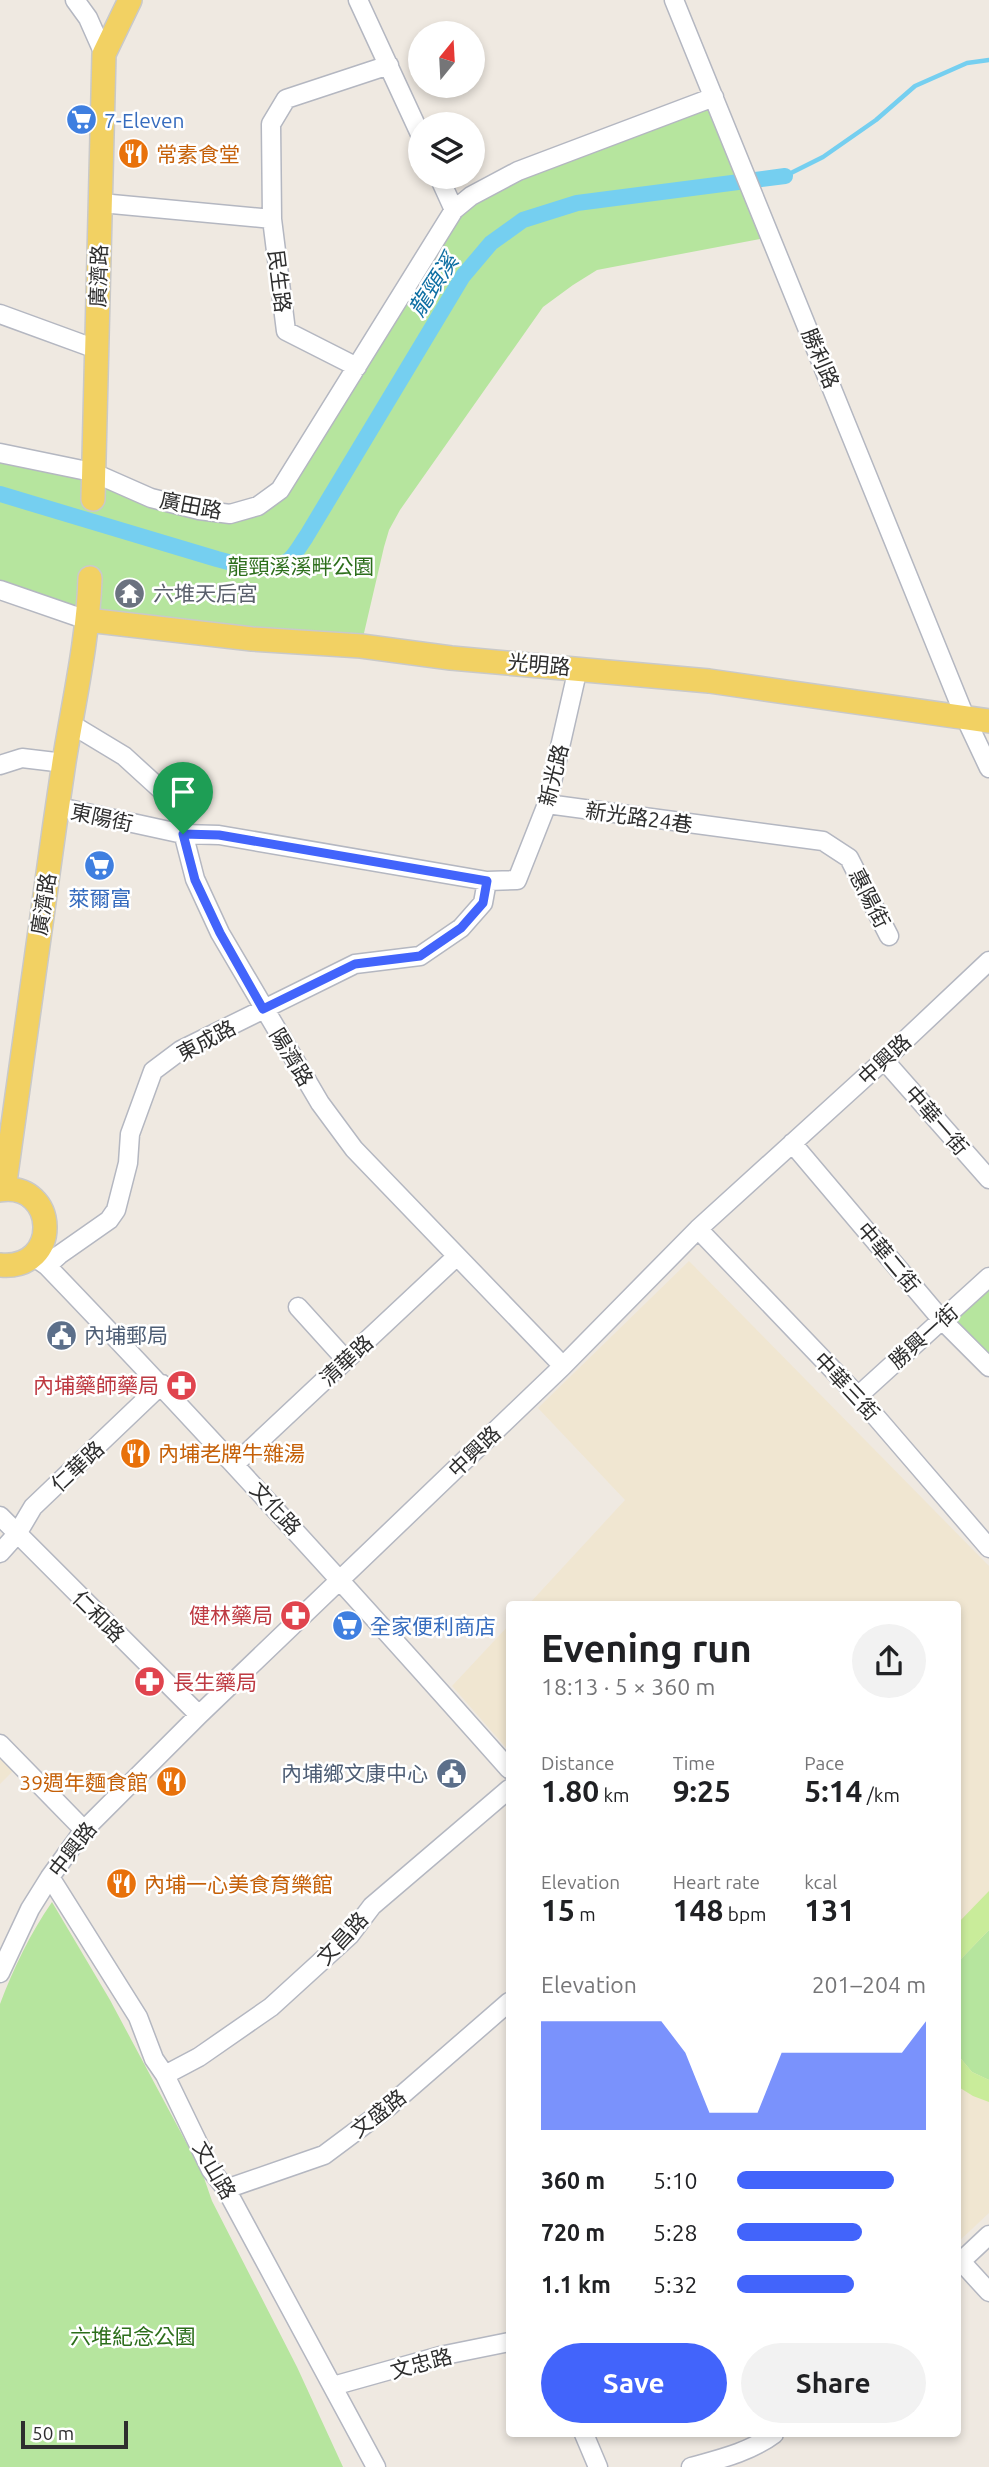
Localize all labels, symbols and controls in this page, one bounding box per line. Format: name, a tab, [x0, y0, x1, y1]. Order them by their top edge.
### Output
north arrow	[408, 21, 485, 98]
map controls	[408, 21, 485, 189]
supermarket icon: 7-Eleven	[64, 103, 98, 137]
place label: 7-Eleven	[104, 108, 185, 132]
button: layers	[408, 112, 485, 189]
restaurant icon: 常素食堂	[116, 137, 150, 171]
place label: 常素食堂	[156, 142, 240, 166]
street label: 廣濟路	[85, 244, 111, 308]
water label: 龍頸溪	[404, 247, 464, 321]
street label: 民生路	[264, 248, 296, 314]
street label: 勝利路	[798, 324, 844, 392]
street label: 廣田路	[158, 487, 224, 523]
park label: 龍頸溪溪畔公園	[228, 554, 375, 578]
temple icon: 六堆天后宮	[113, 576, 147, 610]
place label: 六堆天后宮	[153, 581, 258, 605]
street label: 光明路	[507, 649, 571, 679]
street label: 新光路	[534, 742, 572, 808]
pin	[153, 762, 213, 834]
icon: arrive	[164, 773, 202, 811]
street label: 新光路24巷	[584, 798, 694, 836]
street label: 東陽街	[69, 799, 135, 835]
supermarket icon: 萊爾富	[83, 849, 117, 883]
street label: 惠陽街	[845, 864, 895, 932]
street label: 廣濟路	[26, 871, 60, 937]
place label: 萊爾富	[69, 886, 132, 910]
street label: 東成路	[173, 1015, 239, 1065]
street label: 陽濟路	[265, 1024, 319, 1090]
street label: 中興路	[853, 1029, 915, 1089]
street label: 中華一街	[900, 1080, 974, 1160]
street label: 中華二街	[853, 1217, 925, 1297]
street label: 勝興一街	[884, 1299, 962, 1373]
public building icon: 內埔郵局	[44, 1318, 78, 1352]
place label: 內埔郵局	[84, 1323, 168, 1347]
street label: 清華路	[315, 1330, 377, 1390]
street label: 中華三街	[810, 1347, 884, 1425]
pharmacy icon: 內埔藥師藥局	[165, 1368, 199, 1402]
place label: 內埔藥師藥局	[33, 1373, 159, 1397]
street label: 中興路	[443, 1420, 505, 1482]
street label: 仁華路	[46, 1436, 108, 1496]
restaurant icon: 內埔老牌牛雜湯	[118, 1436, 152, 1470]
place label: 內埔老牌牛雜湯	[158, 1441, 305, 1465]
street label: 文化路	[246, 1477, 306, 1539]
street label: 仁和路	[68, 1585, 130, 1647]
pharmacy icon: 健林藥局	[279, 1598, 313, 1632]
place label: 健林藥局	[189, 1603, 273, 1627]
supermarket icon: 全家便利商店	[330, 1609, 364, 1643]
place label: 全家便利商店	[370, 1614, 496, 1638]
button: share	[852, 1624, 926, 1698]
text: Evening run	[541, 1627, 752, 1669]
pharmacy icon: 長生藥局	[133, 1665, 167, 1699]
place label: 長生藥局	[173, 1670, 257, 1694]
text: 18:13 · 5 × 360 m	[541, 1674, 715, 1699]
text: Distance	[541, 1752, 615, 1774]
text: Time	[673, 1752, 715, 1774]
text: Pace	[804, 1752, 845, 1774]
public building icon: 內埔鄉文康中心	[434, 1756, 468, 1790]
place label: 內埔鄉文康中心	[281, 1761, 428, 1785]
restaurant icon: 39週年麵食館	[154, 1765, 188, 1799]
place label: 39週年麵食館	[19, 1770, 148, 1794]
text: 1.80	[541, 1774, 599, 1808]
text: 9:25	[673, 1774, 731, 1808]
text: 5:14	[804, 1774, 862, 1808]
text: km	[599, 1784, 629, 1806]
text: /km	[862, 1784, 900, 1806]
street label: 中興路	[43, 1817, 101, 1881]
restaurant icon: 內埔一心美食育樂館	[104, 1867, 138, 1901]
text: Elevation	[541, 1871, 620, 1893]
text: Heart rate	[673, 1871, 760, 1893]
text: kcal	[804, 1871, 837, 1893]
place label: 內埔一心美食育樂館	[144, 1872, 333, 1896]
text: 15	[541, 1893, 575, 1927]
text: 148	[673, 1893, 723, 1927]
text: 131	[804, 1893, 855, 1927]
text: m	[575, 1903, 596, 1925]
text: bpm	[723, 1903, 766, 1925]
street label: 文昌路	[312, 1907, 372, 1969]
text: Elevation	[541, 1972, 637, 1997]
text: 201–204 m	[812, 1972, 926, 1997]
street label: 文盛路	[346, 2084, 410, 2142]
street label: 文山路	[189, 2137, 241, 2203]
text: 360 m	[541, 2168, 605, 2193]
text: 5:10	[653, 2168, 698, 2193]
text: 720 m	[541, 2220, 605, 2245]
text: 5:28	[653, 2220, 698, 2245]
text: 1.1 km	[541, 2272, 611, 2297]
text: 5:32	[653, 2272, 698, 2297]
park label: 六堆紀念公園	[70, 2324, 196, 2348]
street label: 文忠路	[387, 2343, 455, 2383]
button: Save	[541, 2343, 727, 2423]
button: Share	[741, 2343, 926, 2423]
scale bar	[21, 2418, 128, 2450]
text: 50 m	[32, 2422, 74, 2444]

